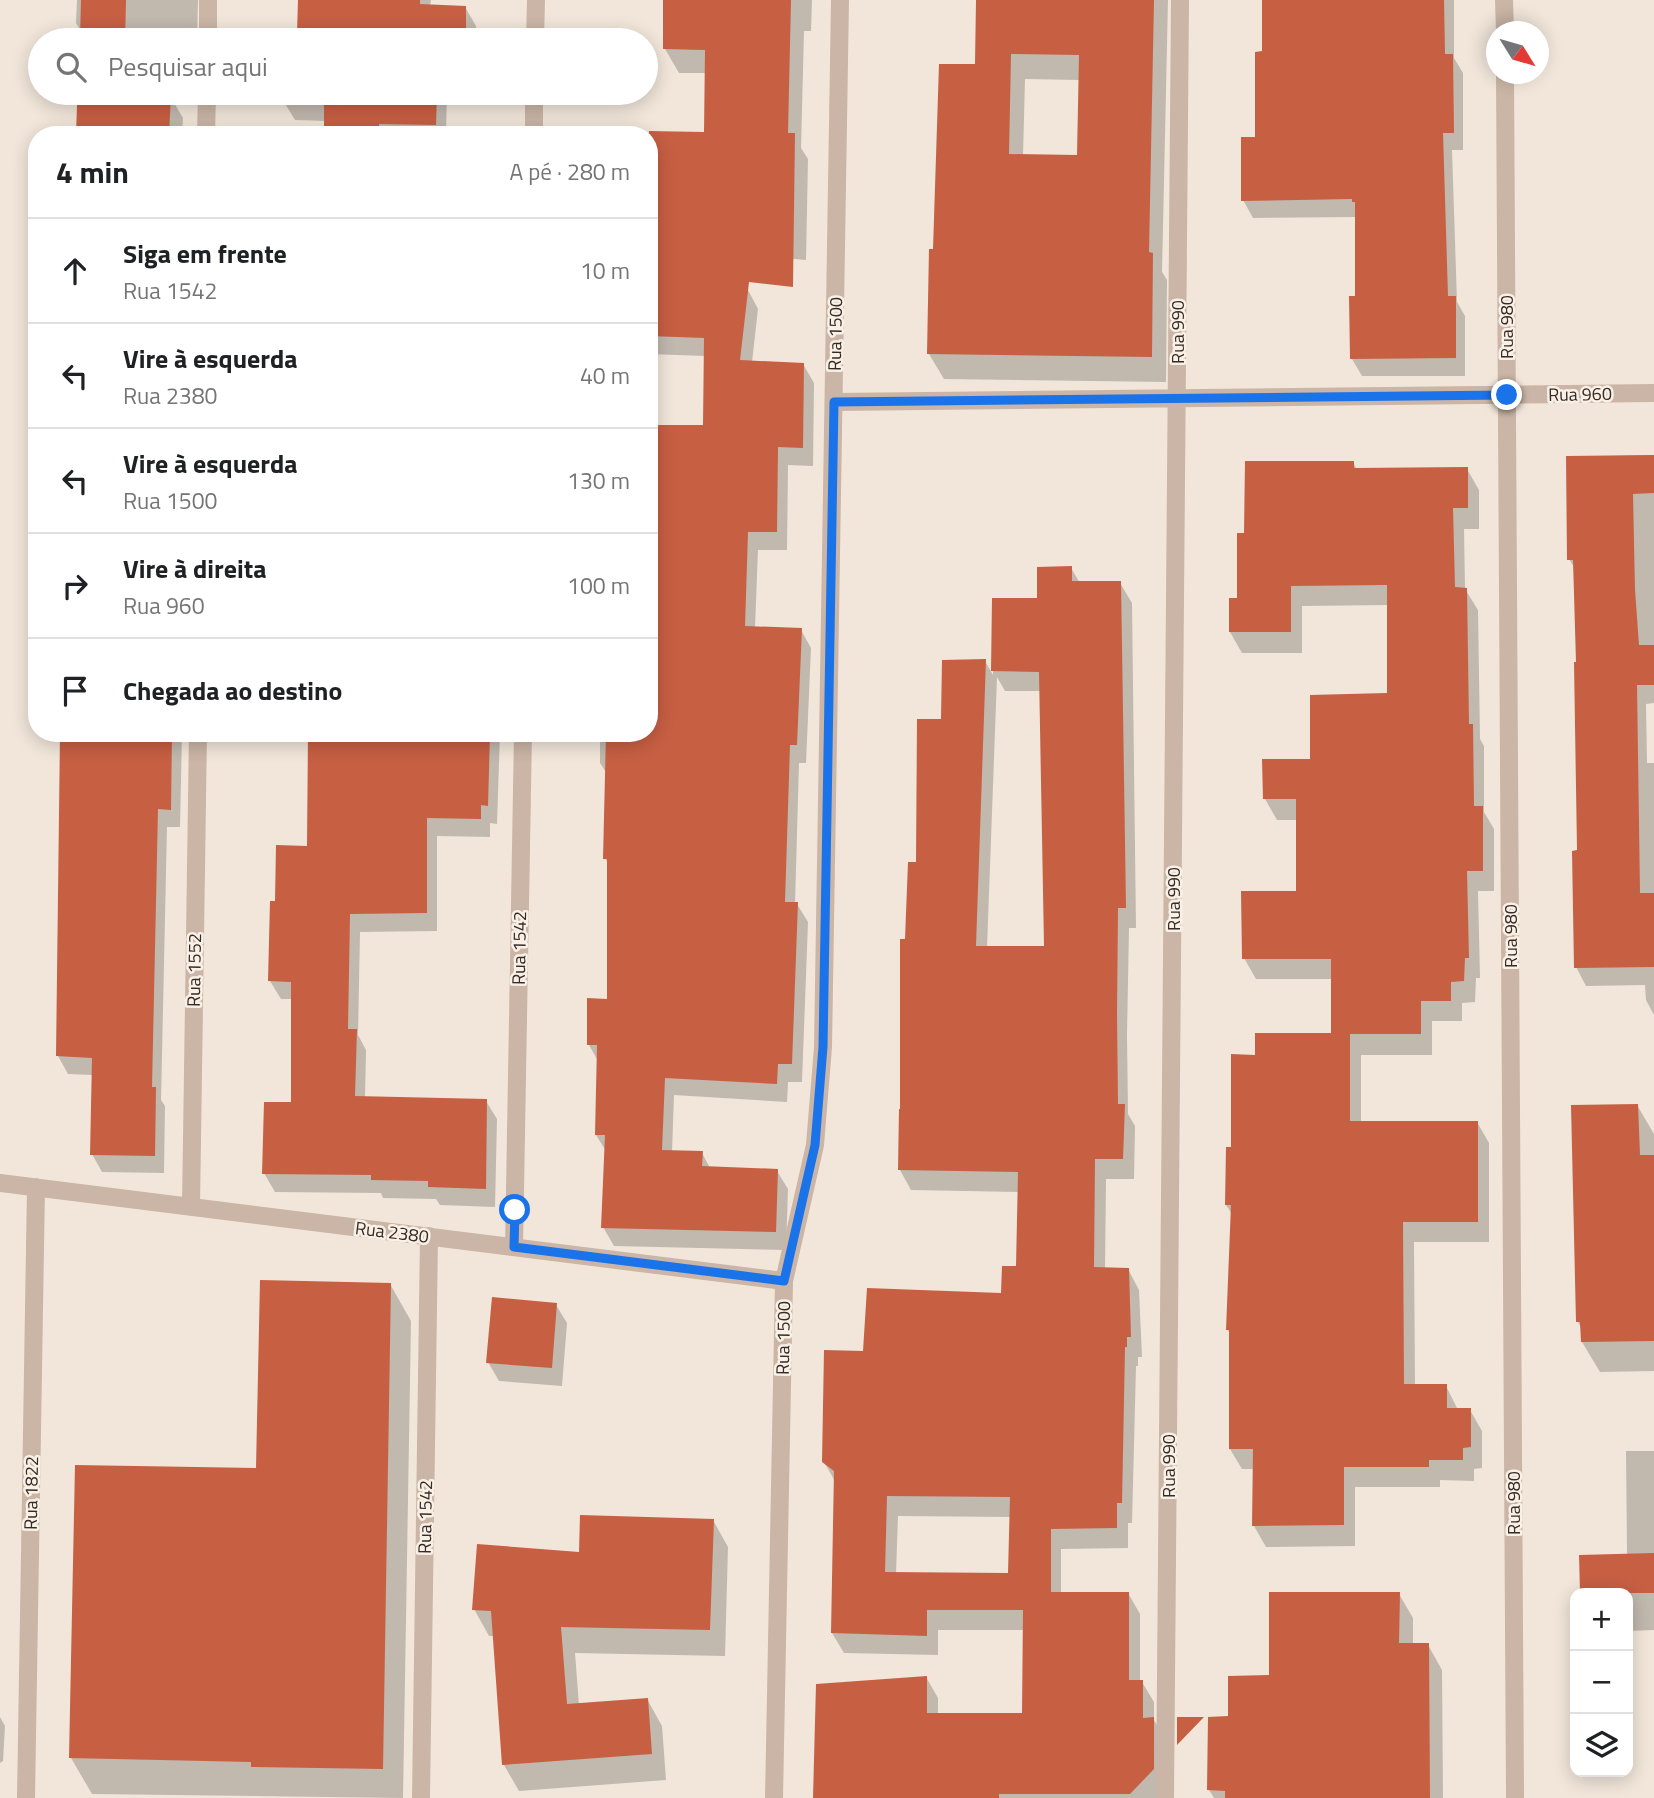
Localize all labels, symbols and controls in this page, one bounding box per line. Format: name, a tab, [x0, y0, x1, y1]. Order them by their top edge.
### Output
north arrow	[1486, 21, 1549, 84]
search box	[28, 28, 658, 105]
text: Pesquisar aqui	[108, 47, 268, 86]
icon: search	[52, 48, 90, 86]
text: 4 min	[56, 149, 129, 195]
text: A pé · 280 m	[509, 154, 630, 189]
text: Siga em frente	[123, 234, 287, 273]
icon: ahead	[56, 252, 94, 290]
text: 10 m	[580, 253, 630, 288]
text: Rua 1542	[123, 273, 217, 308]
street label: Rua 980	[1493, 295, 1520, 359]
street label: Rua 1500	[821, 297, 849, 371]
street label: Rua 990	[1164, 300, 1191, 364]
text: Vire à esquerda	[123, 339, 298, 378]
icon: left	[56, 357, 94, 395]
text: 40 m	[580, 358, 630, 393]
text: Rua 2380	[123, 378, 217, 413]
route end	[1491, 379, 1522, 410]
street label: Rua 960	[1548, 380, 1612, 408]
text: Vire à esquerda	[123, 444, 298, 483]
icon: left	[56, 462, 94, 500]
text: 130 m	[567, 463, 630, 498]
text: Rua 1500	[123, 483, 217, 518]
text: Vire à direita	[123, 549, 266, 588]
icon: right	[56, 567, 94, 605]
text: 100 m	[567, 568, 630, 603]
text: Rua 960	[123, 588, 205, 623]
text: Chegada ao destino	[123, 671, 342, 710]
icon: arrive	[56, 672, 94, 710]
street label: Rua 990	[1160, 867, 1187, 931]
street label: Rua 980	[1497, 904, 1524, 968]
street label: Rua 1542	[505, 911, 533, 985]
street label: Rua 1552	[180, 933, 208, 1007]
route start	[499, 1194, 530, 1225]
street label: Rua 2380	[354, 1214, 430, 1250]
street label: Rua 1500	[769, 1301, 797, 1375]
street label: Rua 990	[1155, 1434, 1182, 1498]
street label: Rua 1822	[17, 1456, 45, 1530]
street label: Rua 980	[1500, 1471, 1527, 1535]
street label: Rua 1542	[411, 1480, 439, 1554]
map controls	[1570, 1588, 1633, 1777]
button: +	[1570, 1588, 1633, 1651]
button: −	[1570, 1651, 1633, 1714]
button: layers	[1570, 1714, 1633, 1777]

